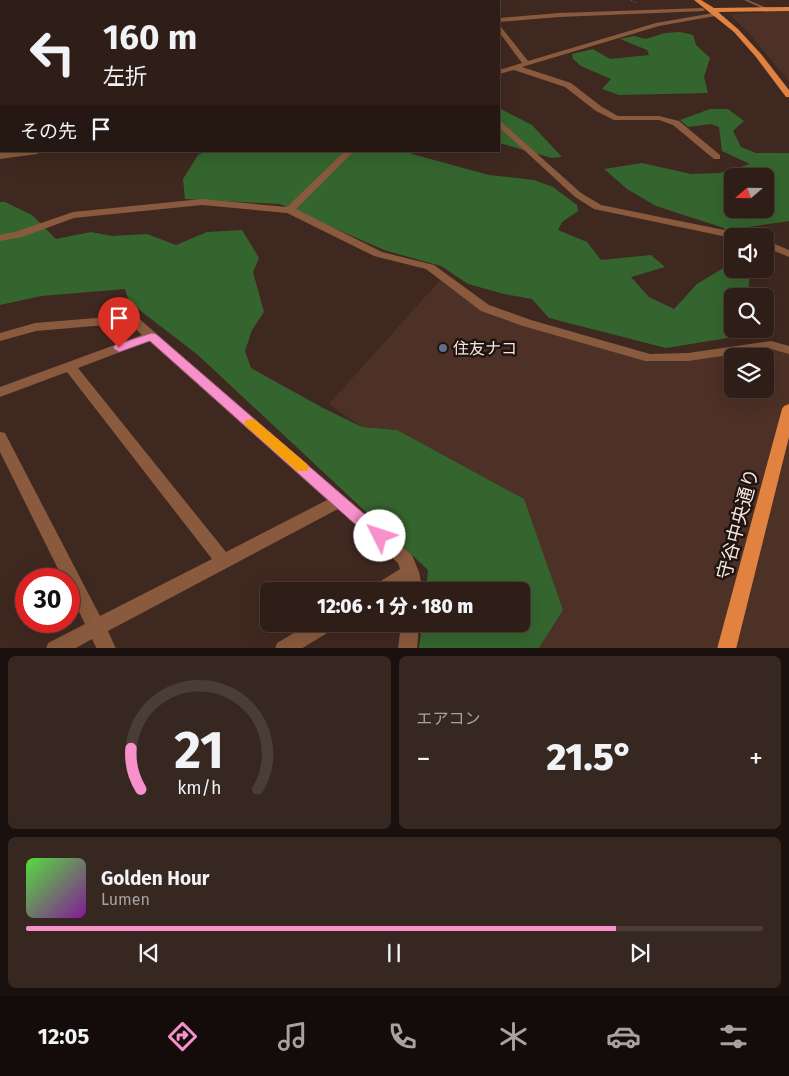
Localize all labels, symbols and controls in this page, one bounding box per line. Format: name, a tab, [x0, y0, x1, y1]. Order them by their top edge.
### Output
text: 160 m	[103, 16, 197, 58]
icon: left	[20, 20, 85, 85]
text: 左折	[103, 63, 147, 90]
icon: arrive	[87, 115, 115, 143]
text: その先	[20, 120, 77, 143]
north arrow	[724, 168, 774, 218]
map controls	[724, 168, 774, 398]
button: sound	[724, 228, 774, 278]
button: search	[724, 288, 774, 338]
pin	[98, 297, 140, 348]
icon: arrive	[105, 304, 133, 332]
place label: 住友ナコ	[453, 339, 517, 358]
marker: 住友ナコ	[437, 342, 449, 354]
button: layers	[724, 348, 774, 398]
street label: 守谷中央通り	[712, 466, 764, 582]
position arrow	[353, 509, 405, 561]
speed limit sign: 30	[15, 568, 80, 633]
text: 12:06 · 1 分 · 180 m	[317, 595, 473, 618]
text: エアコン	[417, 709, 481, 728]
text: 21	[174, 719, 224, 782]
text: 21.5°	[546, 734, 633, 780]
text: −	[417, 742, 431, 775]
text: +	[749, 742, 763, 775]
text: km/h	[177, 777, 221, 799]
text: Golden Hour	[101, 867, 210, 890]
text: Lumen	[101, 890, 150, 909]
icon: previous	[135, 939, 163, 967]
icon: pause	[380, 939, 408, 967]
icon: next	[626, 939, 654, 967]
icon: directions	[165, 1019, 200, 1054]
icon: music	[275, 1019, 310, 1054]
icon: phone	[385, 1019, 420, 1054]
icon: climate	[496, 1019, 531, 1054]
icon: car	[606, 1019, 641, 1054]
icon: filters	[716, 1019, 751, 1054]
text: 12:05	[38, 1023, 89, 1050]

